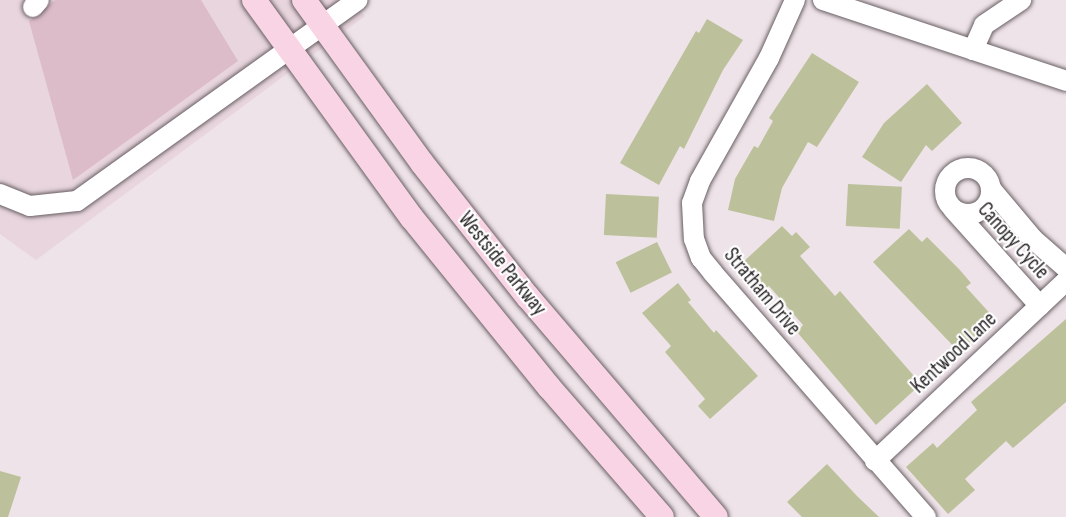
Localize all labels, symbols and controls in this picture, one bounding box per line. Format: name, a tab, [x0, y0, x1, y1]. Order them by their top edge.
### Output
street label: Canopy Cycle	[972, 197, 1054, 285]
street label: Westside Parkway	[453, 207, 551, 321]
street label: Stratham Drive	[718, 243, 806, 341]
street label: Kentwood Lane	[906, 307, 1002, 399]

